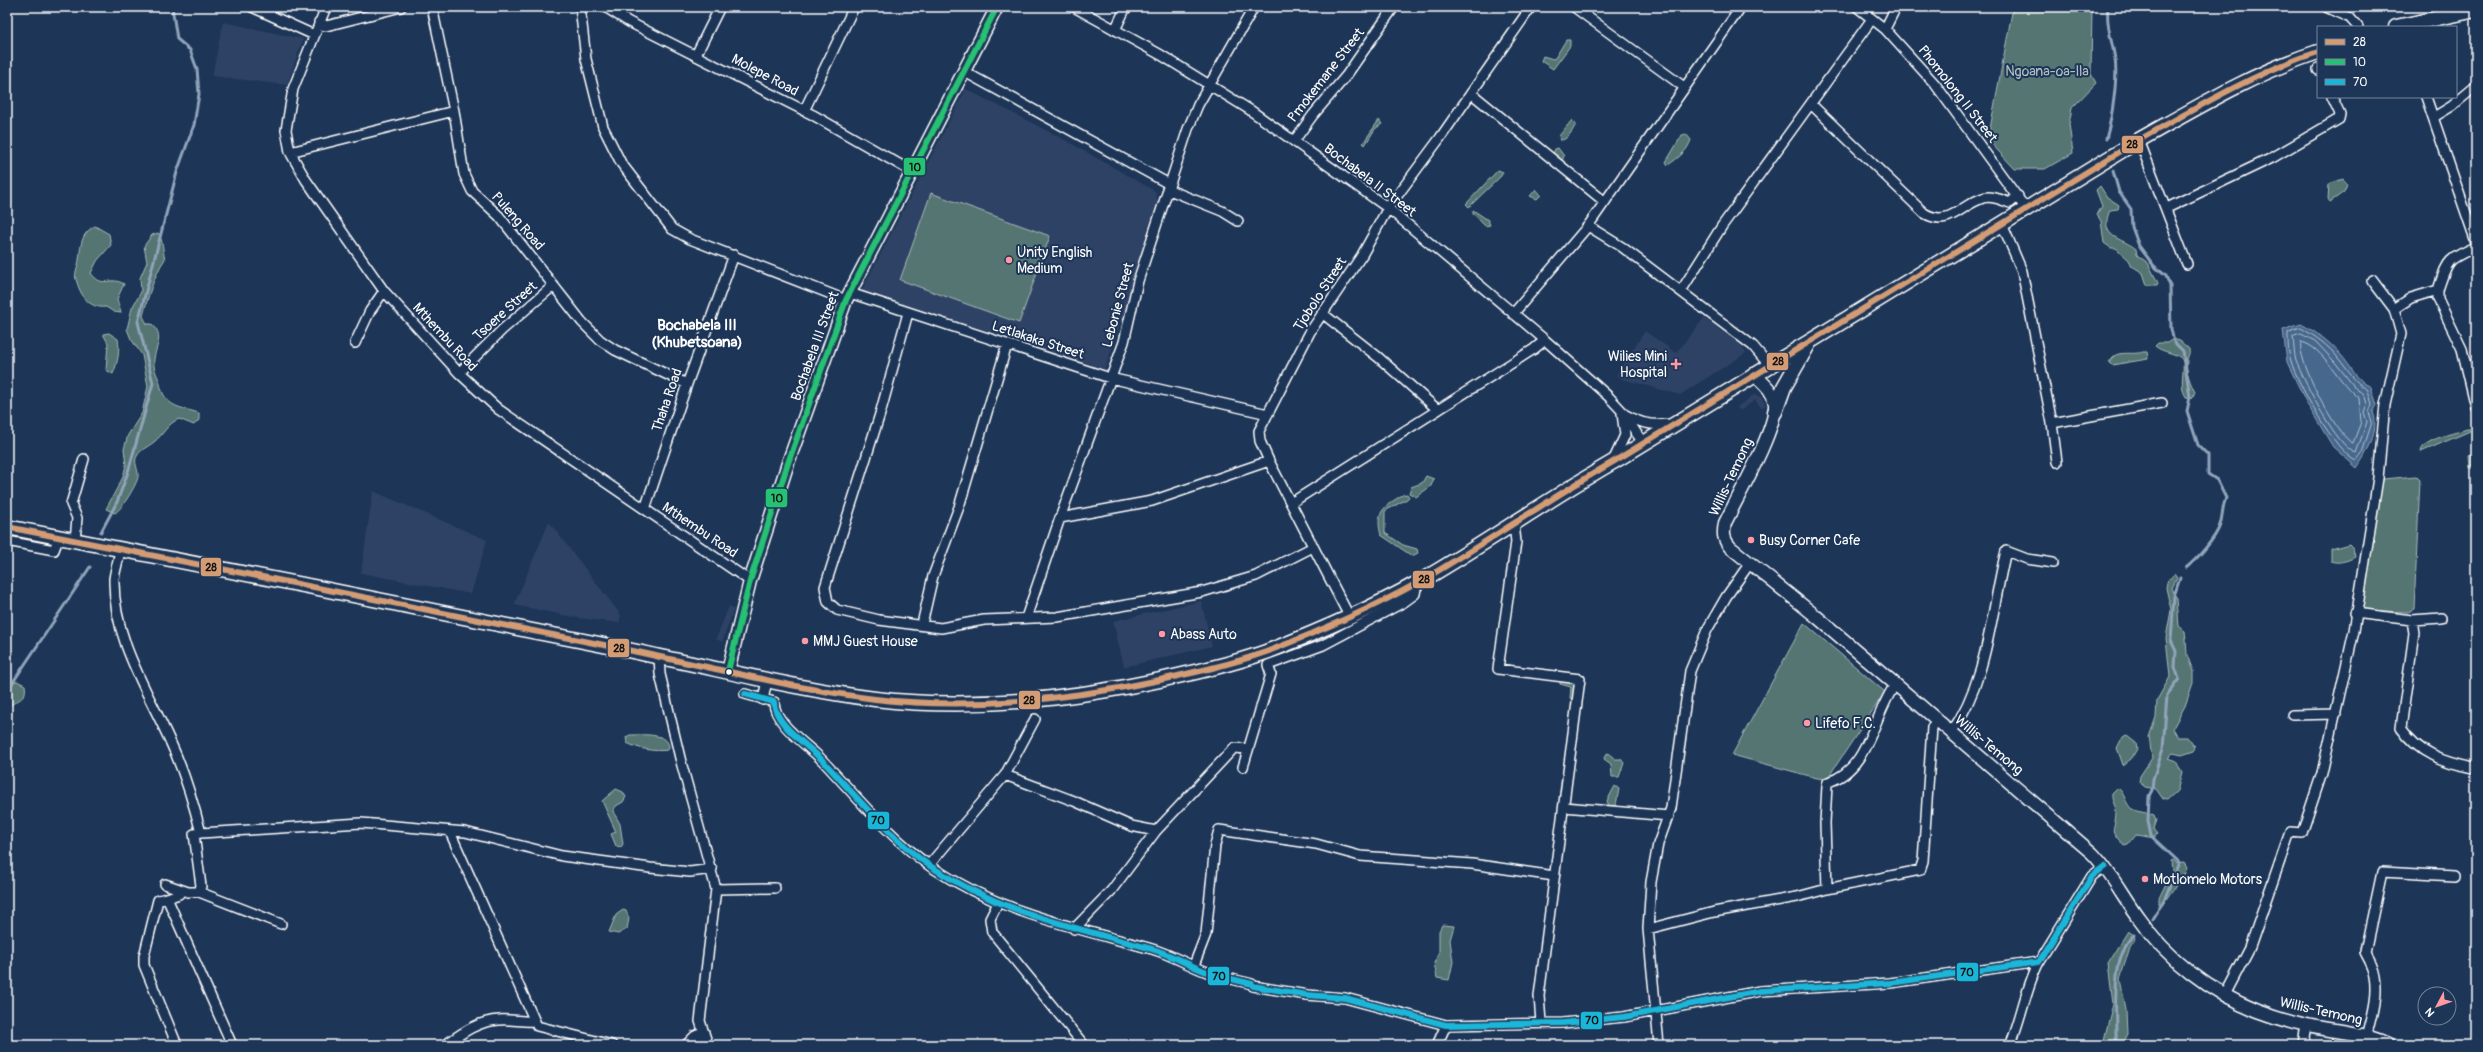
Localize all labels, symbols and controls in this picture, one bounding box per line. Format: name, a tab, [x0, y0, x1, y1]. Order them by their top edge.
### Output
street label: Pmokemane Street	[1284, 24, 1368, 125]
legend	[2317, 26, 2457, 98]
text: 28	[2353, 35, 2366, 50]
street label: Phomolong II Street	[1915, 42, 2002, 146]
street label: Molepe Road	[729, 50, 802, 100]
text: 10	[2353, 55, 2366, 70]
park label: Ngoana-oa-lla	[2005, 63, 2089, 80]
text: 70	[2353, 75, 2368, 90]
line badge: 28	[2121, 135, 2144, 154]
text: 28	[2126, 138, 2138, 151]
street label: Bochabela II Street	[1320, 140, 1420, 220]
line badge: 10	[903, 157, 926, 176]
text: 10	[909, 161, 921, 174]
street label: Puleng Road	[488, 188, 548, 254]
place label: Unity English Medium	[1017, 244, 1092, 277]
street label: Tjobolo Street	[1290, 254, 1350, 334]
marker: Unity English Medium	[1004, 255, 1014, 265]
street label: Lebonie Street	[1098, 260, 1138, 349]
street label: Tsoere Street	[469, 278, 541, 344]
street label: Bochabela III Street	[787, 289, 843, 403]
street label: Mthembu Road	[409, 299, 481, 375]
district label: Bochabela III (Khubetsoana)	[651, 316, 743, 352]
street label: Letlakaka Street	[990, 317, 1087, 363]
place label: Wilies Mini Hospital	[1608, 348, 1667, 381]
line badge: 28	[1766, 352, 1789, 371]
text: 28	[1772, 355, 1784, 368]
marker: Wilies Mini Hospital	[1670, 358, 1682, 370]
street label: Thaha Road	[648, 366, 686, 434]
street label: Willis-Temong	[1705, 435, 1757, 519]
line badge: 10	[765, 488, 788, 508]
text: 10	[771, 492, 783, 505]
street label: Mthembu Road	[659, 499, 741, 562]
place label: Busy Corner Cafe	[1759, 532, 1860, 549]
marker: Busy Corner Cafe	[1746, 535, 1756, 545]
line badge: 28	[200, 557, 222, 577]
text: 28	[205, 561, 217, 574]
line badge: 28	[1412, 570, 1435, 589]
text: 28	[1418, 573, 1430, 586]
place label: Abass Auto	[1170, 626, 1237, 643]
marker: Abass Auto	[1157, 629, 1167, 639]
place label: MMJ Guest House	[813, 633, 918, 650]
marker: MMJ Guest House	[800, 636, 810, 646]
line badge: 28	[607, 638, 630, 658]
text: 28	[613, 642, 625, 655]
unlabelled marker	[724, 667, 734, 677]
line badge: 28	[1018, 690, 1041, 710]
text: 28	[1023, 694, 1035, 707]
street label: Willis-Temong	[1951, 711, 2027, 779]
place label: Lifefo F.C.	[1815, 715, 1876, 732]
marker: Lifefo F.C.	[1802, 718, 1812, 728]
line badge: 70	[867, 811, 890, 830]
text: 70	[871, 814, 885, 827]
place label: Motlomelo Motors	[2153, 871, 2263, 888]
marker: Motlomelo Motors	[2140, 874, 2150, 884]
line badge: 70	[1956, 962, 1979, 982]
line badge: 70	[1207, 966, 1230, 986]
text: 70	[1960, 966, 1974, 979]
text: 70	[1212, 970, 1226, 983]
north arrow	[2417, 986, 2457, 1026]
street label: Willis-Temong	[2278, 993, 2364, 1029]
text: N	[2422, 1005, 2437, 1019]
line badge: 70	[1580, 1011, 1603, 1030]
text: 70	[1585, 1014, 1599, 1027]

